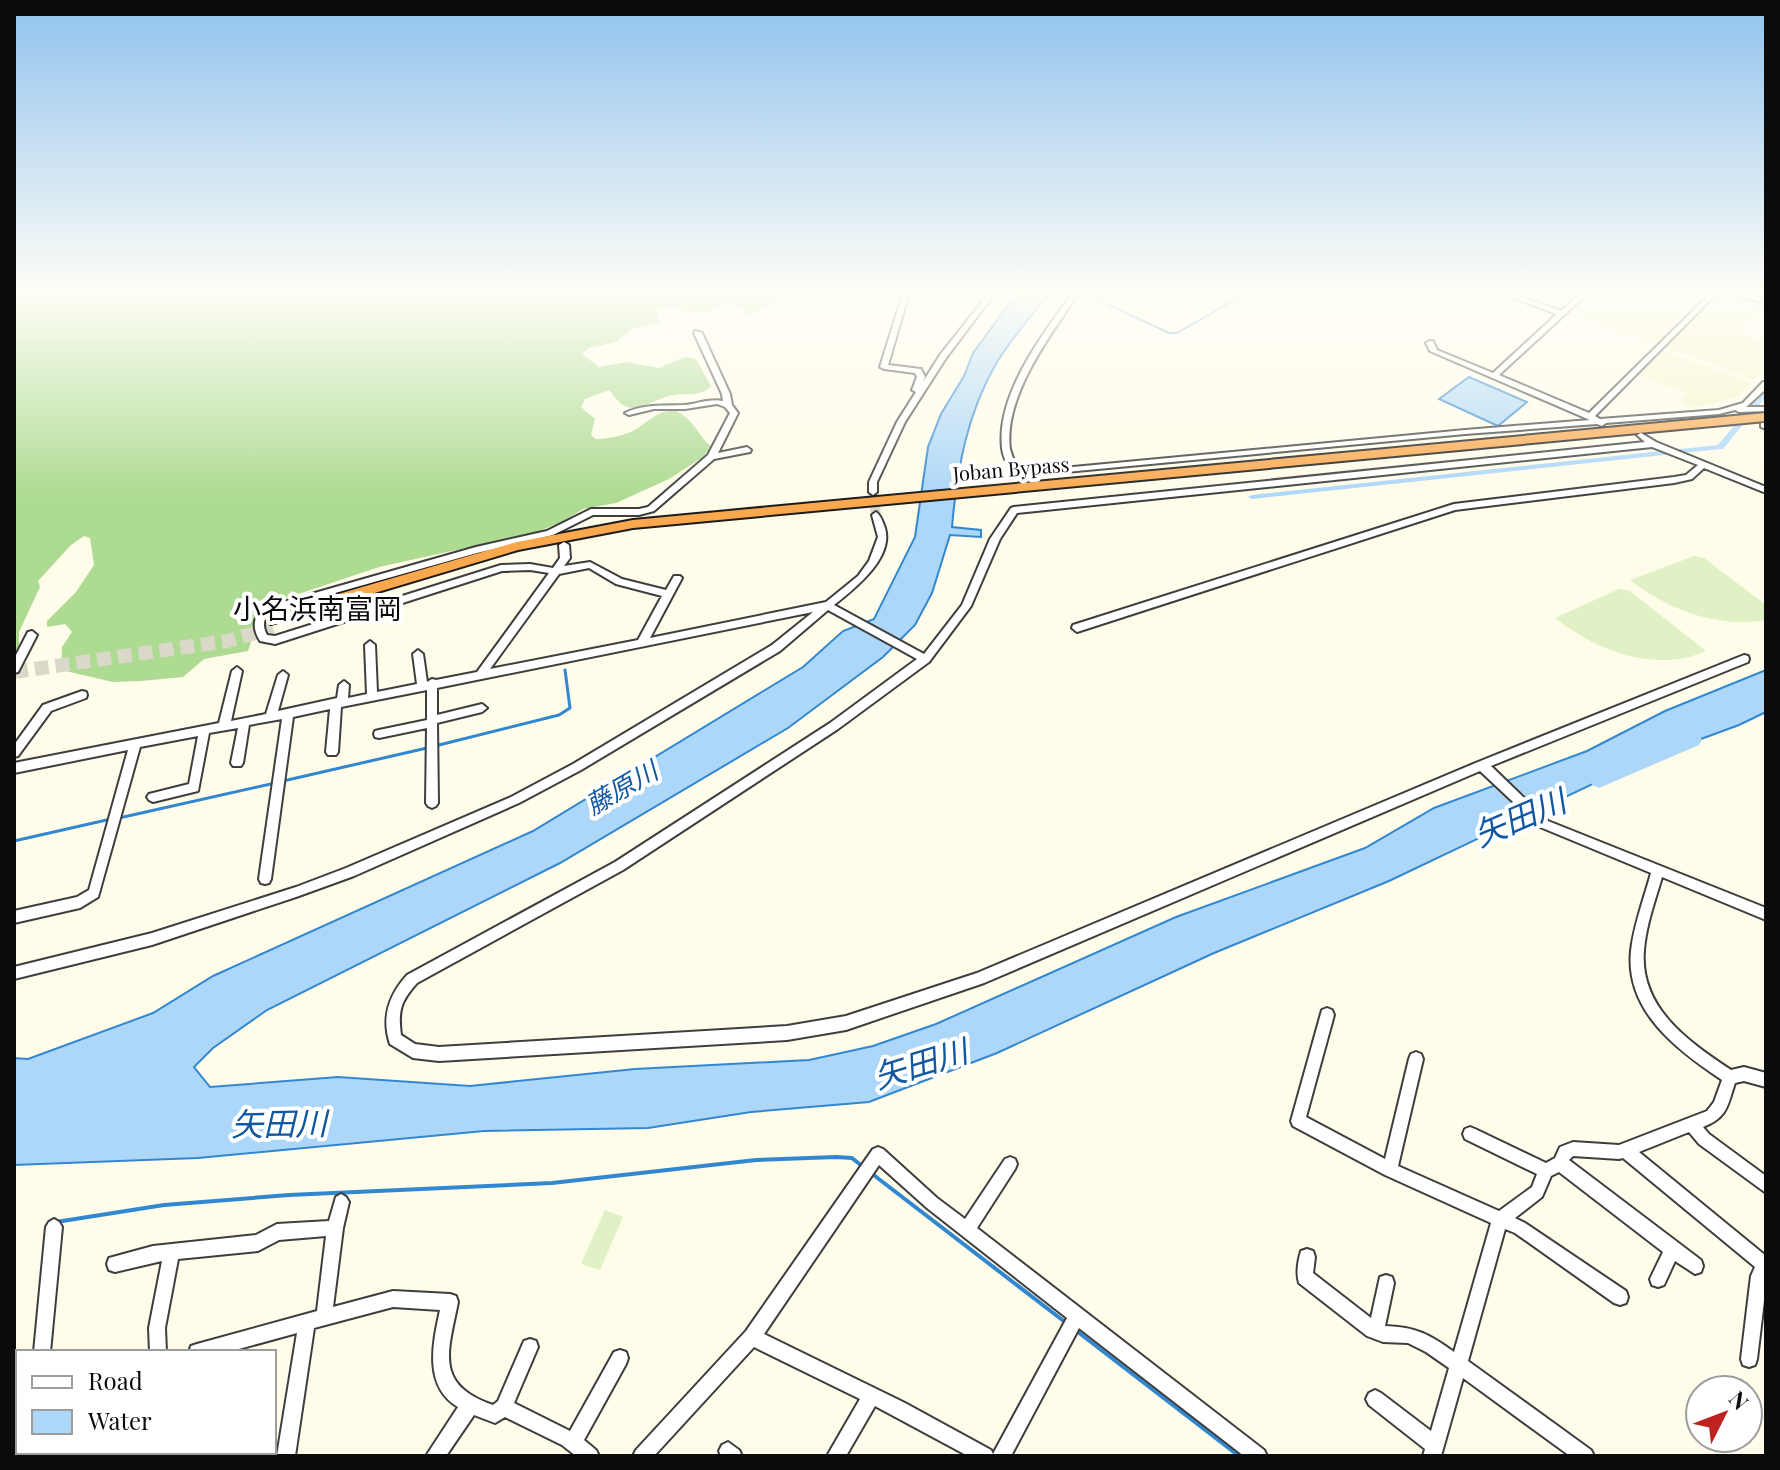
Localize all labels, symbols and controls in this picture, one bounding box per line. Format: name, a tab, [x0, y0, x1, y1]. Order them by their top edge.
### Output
street label: Joban Bypass	[951, 449, 1070, 487]
district label: 小名浜南富岡	[233, 589, 401, 626]
water label: 藤原川	[578, 751, 666, 822]
water label: 矢田川	[1466, 776, 1574, 855]
water label: 矢田川	[868, 1027, 975, 1097]
water label: 矢田川	[231, 1100, 330, 1144]
legend	[16, 1350, 276, 1454]
text: Road	[88, 1364, 143, 1396]
north arrow	[1684, 1374, 1764, 1454]
text: N	[1723, 1384, 1756, 1416]
text: Water	[87, 1404, 152, 1436]

